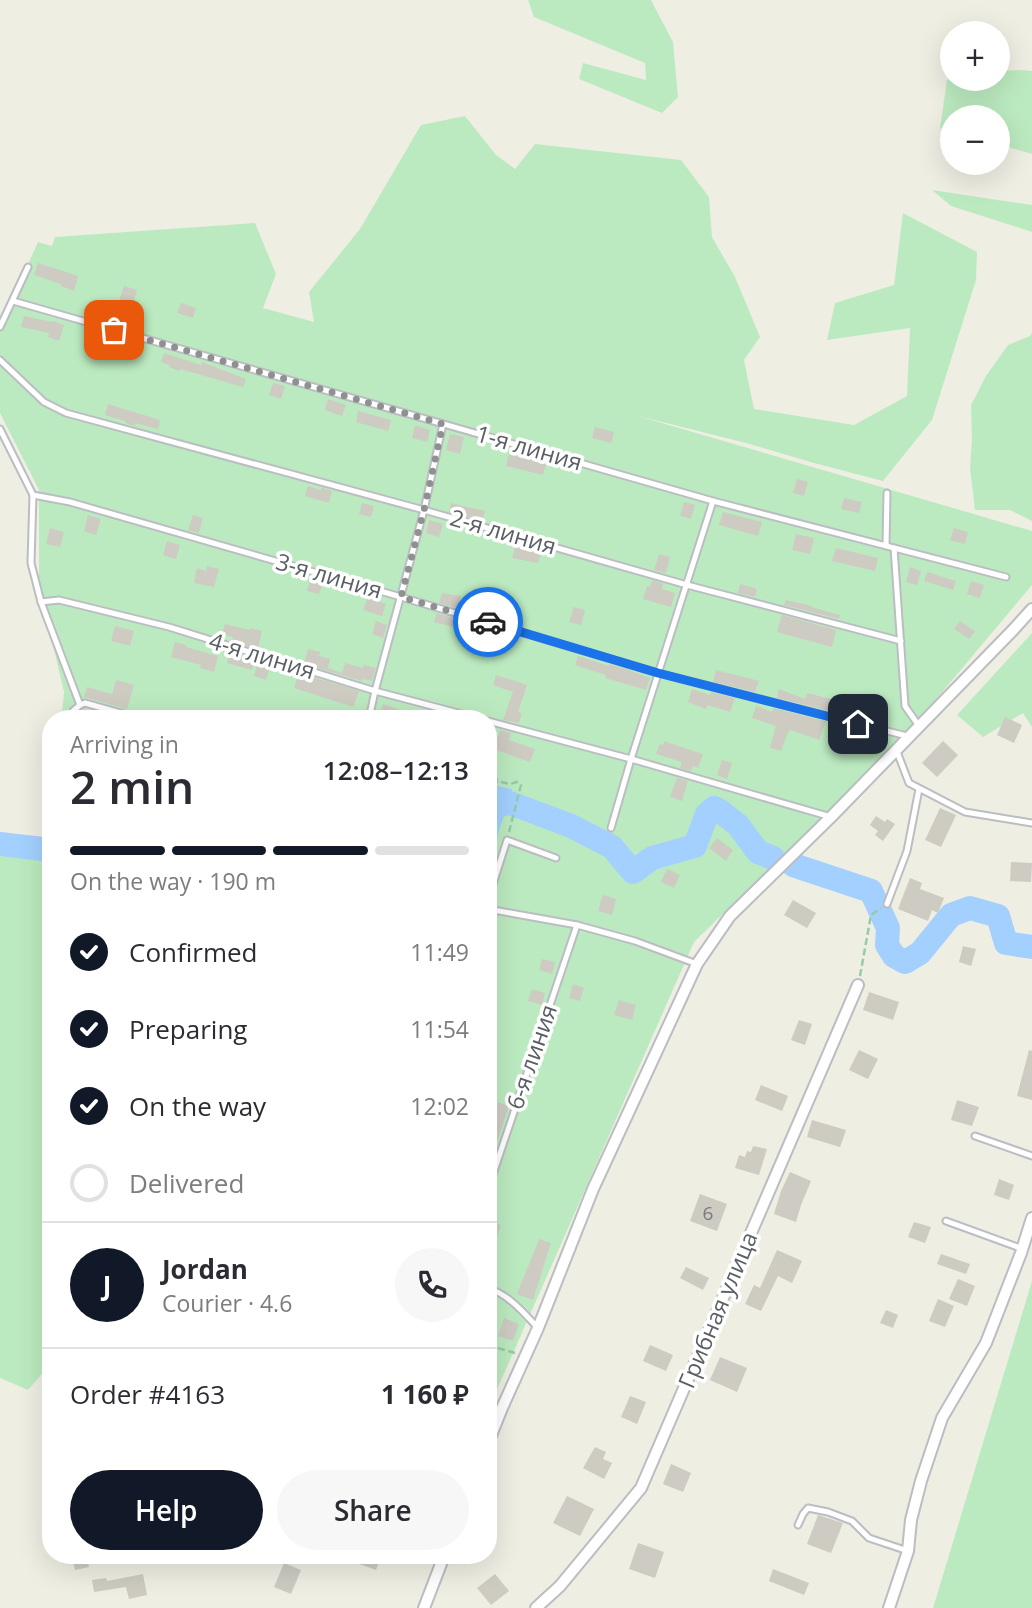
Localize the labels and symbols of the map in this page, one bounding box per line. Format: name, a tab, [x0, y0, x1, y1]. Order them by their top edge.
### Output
pin	[84, 300, 144, 360]
street label: 1-я линия	[472, 417, 586, 477]
street label: 2-я линия	[446, 501, 560, 561]
street label: 3-я линия	[272, 545, 386, 605]
courier	[453, 587, 523, 657]
street label: 4-я линия	[206, 624, 319, 686]
pin	[828, 694, 888, 754]
street label: 6-я линия	[498, 1000, 564, 1113]
house number: 6	[703, 1200, 713, 1226]
street label: Грибная улица	[670, 1227, 764, 1393]

